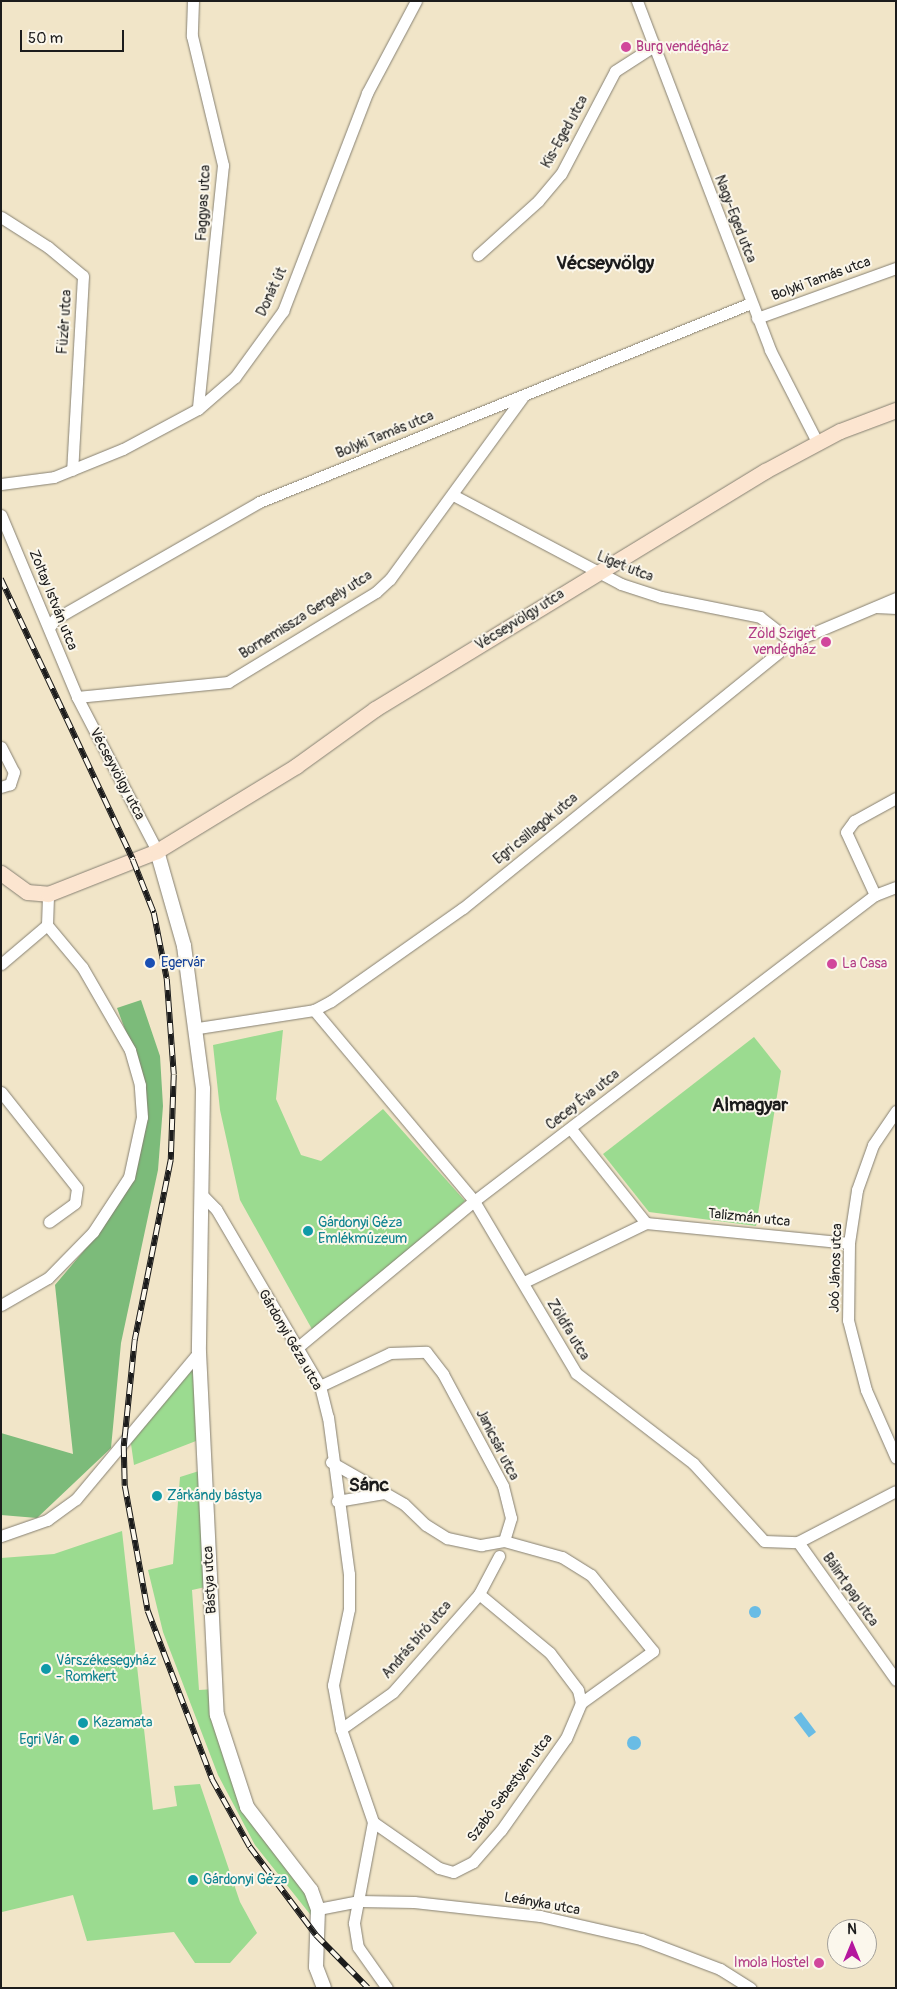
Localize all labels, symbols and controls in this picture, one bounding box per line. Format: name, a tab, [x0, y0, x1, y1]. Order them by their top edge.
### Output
scale bar	[22, 20, 126, 52]
text: 50 m	[28, 29, 63, 48]
place label: Burg vendégház	[636, 39, 729, 55]
marker: Burg vendégház	[620, 41, 632, 53]
street label: Kis-Eged utca	[538, 93, 592, 171]
street label: Faggyas utca	[194, 164, 214, 242]
street label: Nagy-Eged utca	[711, 173, 759, 265]
district label: Vécseyvölgy	[556, 253, 654, 275]
street label: Bolyki Tamás utca	[769, 253, 873, 305]
street label: Donát út	[253, 265, 291, 319]
street label: Füzér utca	[54, 289, 76, 355]
street label: Bolyki Tamás utca	[334, 408, 436, 462]
street label: Zoltay István utca	[25, 547, 81, 653]
street label: Liget utca	[594, 548, 656, 586]
street label: Bornemissza Gergely utca	[237, 567, 375, 663]
street label: Vécseyvölgy utca	[472, 586, 568, 654]
place label: Zöld Sziget vendégház	[748, 626, 816, 658]
marker: Zöld Sziget vendégház	[820, 636, 832, 648]
street label: Vécseyvölgy utca	[86, 725, 148, 823]
street label: Egri csillagok utca	[490, 790, 582, 868]
place label: Egervár	[161, 955, 205, 971]
marker: Egervár	[143, 956, 157, 970]
place label: La Casa	[842, 956, 887, 972]
marker: La Casa	[826, 958, 838, 970]
street label: Cecey Éva utca	[543, 1066, 623, 1134]
district label: Almagyar	[712, 1095, 788, 1117]
street label: Talizmán utca	[707, 1205, 791, 1231]
place label: Gárdonyi Géza Emlékmúzeum	[318, 1215, 407, 1248]
street label: Joó János utca	[826, 1223, 846, 1313]
marker: Gárdonyi Géza Emlékmúzeum	[302, 1225, 314, 1237]
street label: Gárdonyi Géza utca	[254, 1287, 326, 1393]
street label: Zöldfa utca	[543, 1296, 593, 1364]
street label: Janicsár utca	[472, 1407, 522, 1483]
district label: Sánc	[349, 1475, 389, 1497]
place label: Zárkándy bástya	[167, 1488, 262, 1504]
marker: Zárkándy bástya	[151, 1490, 163, 1502]
street label: Bástya utca	[200, 1546, 220, 1614]
street label: Bálint pap utca	[819, 1550, 881, 1630]
street label: András bíró utca	[379, 1598, 455, 1682]
place label: Várszékesegyház - Romkert	[56, 1653, 156, 1685]
marker: Várszékesegyház - Romkert	[40, 1663, 52, 1675]
place label: Kazamata	[93, 1715, 152, 1731]
marker: Kazamata	[77, 1717, 89, 1729]
street label: Szabó Sebestyén utca	[464, 1731, 556, 1845]
place label: Egri Vár	[19, 1732, 64, 1748]
marker: Egri Vár	[68, 1734, 80, 1746]
place label: Gárdonyi Géza	[203, 1872, 287, 1888]
marker: Gárdonyi Géza	[187, 1874, 199, 1886]
street label: Leányka utca	[503, 1889, 581, 1919]
north arrow	[827, 1919, 877, 1969]
text: N	[847, 1921, 857, 1938]
place label: Imola Hostel	[734, 1955, 809, 1971]
marker: Imola Hostel	[813, 1957, 825, 1969]

